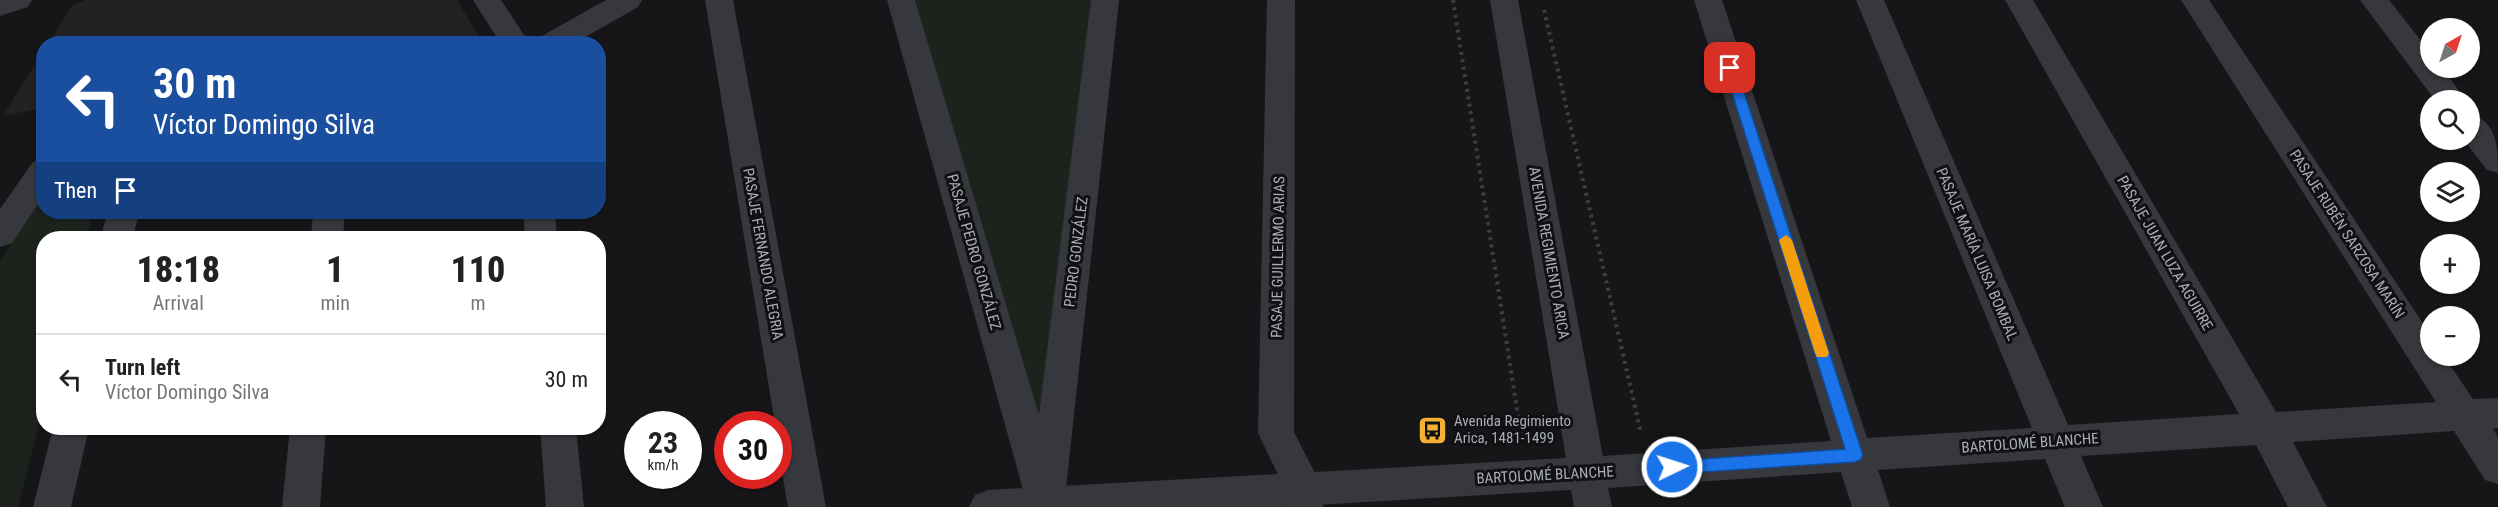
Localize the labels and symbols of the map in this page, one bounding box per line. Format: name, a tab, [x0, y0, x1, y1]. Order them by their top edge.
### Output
north arrow	[2420, 18, 2480, 78]
pin	[1704, 42, 1755, 93]
street label: PASAJE RUBÉN SARZOSA MARÍN	[2286, 146, 2408, 322]
street label: AVENIDA REGIMIENTO ARICA	[1525, 165, 1573, 341]
street label: PASAJE MARÍA LUISA BOMBAL	[1932, 165, 2022, 343]
street label: PASAJE FERNANDO ALEGRIA	[739, 167, 787, 342]
street label: PASAJE PEDRO GONZÁLEZ	[943, 172, 1005, 332]
street label: PASAJE JUAN LUZA AGUIRRE	[2113, 172, 2217, 334]
street label: PASAJE GUILLERMO ARIAS	[1268, 176, 1288, 338]
street label: PEDRO GONZÁLEZ	[1060, 196, 1092, 308]
speed limit sign: 30	[714, 411, 792, 489]
place label: Avenida Regimiento Arica, 1481-1499	[1454, 412, 1571, 447]
bus stop icon: Avenida Regimiento Arica, 1481-1499	[1417, 414, 1449, 446]
street label: BARTOLOMÉ BLANCHE	[1961, 429, 2099, 457]
position arrow	[1640, 435, 1704, 499]
street label: BARTOLOMÉ BLANCHE	[1476, 462, 1614, 488]

